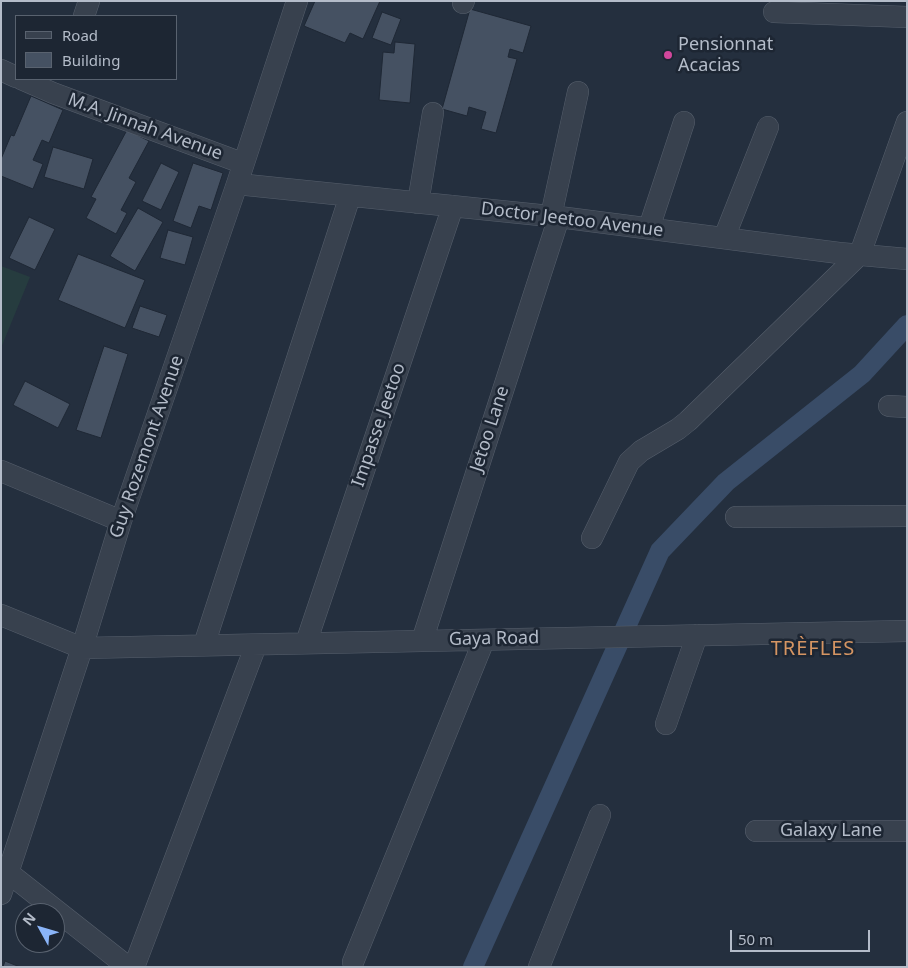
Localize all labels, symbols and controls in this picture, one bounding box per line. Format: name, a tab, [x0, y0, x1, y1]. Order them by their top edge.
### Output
legend	[15, 15, 178, 80]
text: Road	[62, 25, 98, 45]
place label: Pensionnat Acacias	[678, 34, 773, 76]
marker: Pensionnat Acacias	[662, 49, 674, 61]
text: Building	[62, 50, 120, 70]
street label: M.A. Jinnah Avenue	[65, 89, 225, 165]
street label: Doctor Jeetoo Avenue	[480, 198, 664, 242]
street label: Guy Rozemont Avenue	[106, 353, 188, 541]
street label: Impasse Jeetoo	[348, 360, 410, 490]
street label: Jetoo Lane	[466, 383, 514, 475]
street label: Gaya Road	[449, 627, 539, 651]
district label: TRÈFLES	[770, 637, 856, 661]
street label: Galaxy Lane	[780, 820, 882, 842]
north arrow	[15, 903, 65, 953]
text: N	[18, 908, 40, 929]
scale bar	[733, 920, 873, 952]
text: 50 m	[738, 929, 773, 949]

